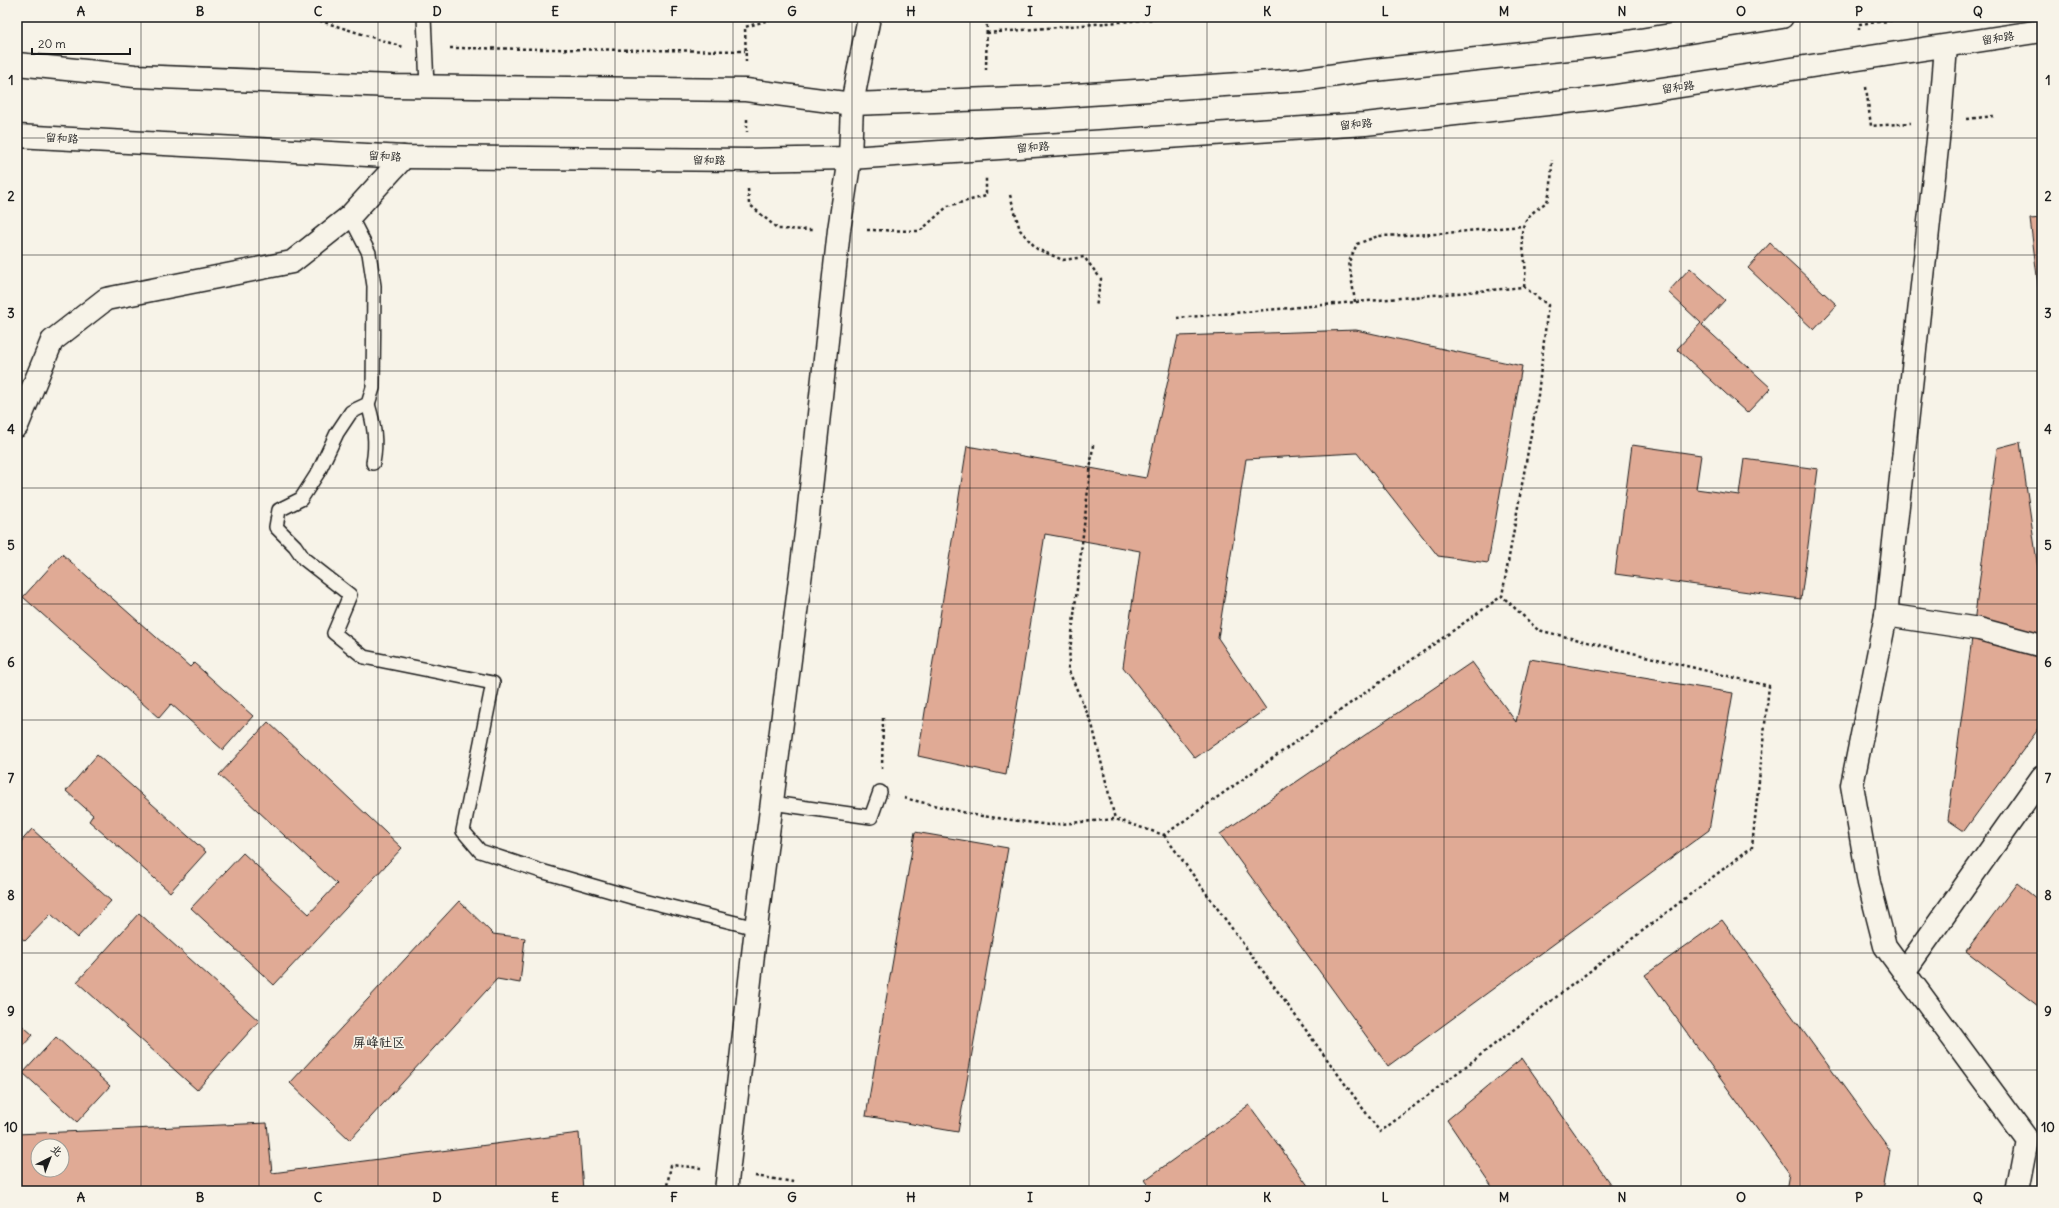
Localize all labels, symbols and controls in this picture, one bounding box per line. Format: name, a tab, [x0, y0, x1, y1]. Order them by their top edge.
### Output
text: A	[77, 3, 86, 20]
text: B	[196, 3, 205, 20]
text: C	[314, 3, 323, 20]
text: D	[432, 3, 442, 20]
text: E	[551, 3, 559, 20]
text: F	[670, 3, 678, 20]
text: G	[787, 3, 797, 20]
text: H	[906, 3, 916, 20]
text: I	[1027, 3, 1033, 20]
text: J	[1145, 3, 1152, 20]
text: K	[1263, 3, 1272, 20]
text: L	[1381, 3, 1389, 20]
text: M	[1499, 3, 1509, 20]
text: N	[1618, 3, 1626, 20]
text: O	[1736, 3, 1746, 20]
text: P	[1855, 3, 1863, 20]
text: Q	[1973, 3, 1983, 20]
street label: 留和路	[1981, 29, 2015, 47]
scale bar	[32, 30, 130, 56]
text: 20 m	[38, 36, 66, 51]
text: 1	[8, 72, 14, 89]
text: 1	[2045, 72, 2051, 89]
street label: 留和路	[1661, 78, 1695, 96]
street label: 留和路	[1339, 116, 1373, 132]
street label: 留和路	[45, 130, 79, 146]
street label: 留和路	[1016, 139, 1050, 155]
street label: 留和路	[368, 148, 402, 164]
street label: 留和路	[692, 153, 726, 167]
text: 2	[7, 188, 15, 205]
text: 2	[2044, 188, 2052, 205]
text: 3	[7, 305, 15, 322]
text: 3	[2044, 305, 2052, 322]
text: 4	[7, 421, 15, 438]
text: 4	[2044, 421, 2052, 438]
text: 5	[7, 537, 15, 554]
text: 5	[2044, 537, 2052, 554]
text: 6	[7, 654, 15, 671]
text: 6	[2044, 654, 2052, 671]
text: 7	[8, 770, 15, 787]
text: 7	[2045, 770, 2052, 787]
text: 8	[7, 887, 15, 904]
text: 8	[2044, 887, 2052, 904]
text: 9	[7, 1003, 15, 1020]
text: 9	[2044, 1003, 2052, 1020]
district label: 屏峰社区	[353, 1034, 405, 1051]
text: 10	[4, 1119, 18, 1136]
text: 10	[2041, 1119, 2055, 1136]
north arrow	[30, 1138, 70, 1178]
text: 北	[48, 1142, 65, 1159]
text: A	[77, 1189, 86, 1206]
text: B	[196, 1189, 205, 1206]
text: C	[314, 1189, 323, 1206]
text: D	[432, 1189, 442, 1206]
text: E	[551, 1189, 559, 1206]
text: F	[670, 1189, 678, 1206]
text: G	[787, 1189, 797, 1206]
text: H	[906, 1189, 916, 1206]
text: I	[1027, 1189, 1033, 1206]
text: J	[1145, 1189, 1152, 1206]
text: K	[1263, 1189, 1272, 1206]
text: L	[1381, 1189, 1389, 1206]
text: M	[1499, 1189, 1509, 1206]
text: N	[1618, 1189, 1626, 1206]
text: O	[1736, 1189, 1746, 1206]
text: P	[1855, 1189, 1863, 1206]
text: Q	[1973, 1189, 1983, 1206]

